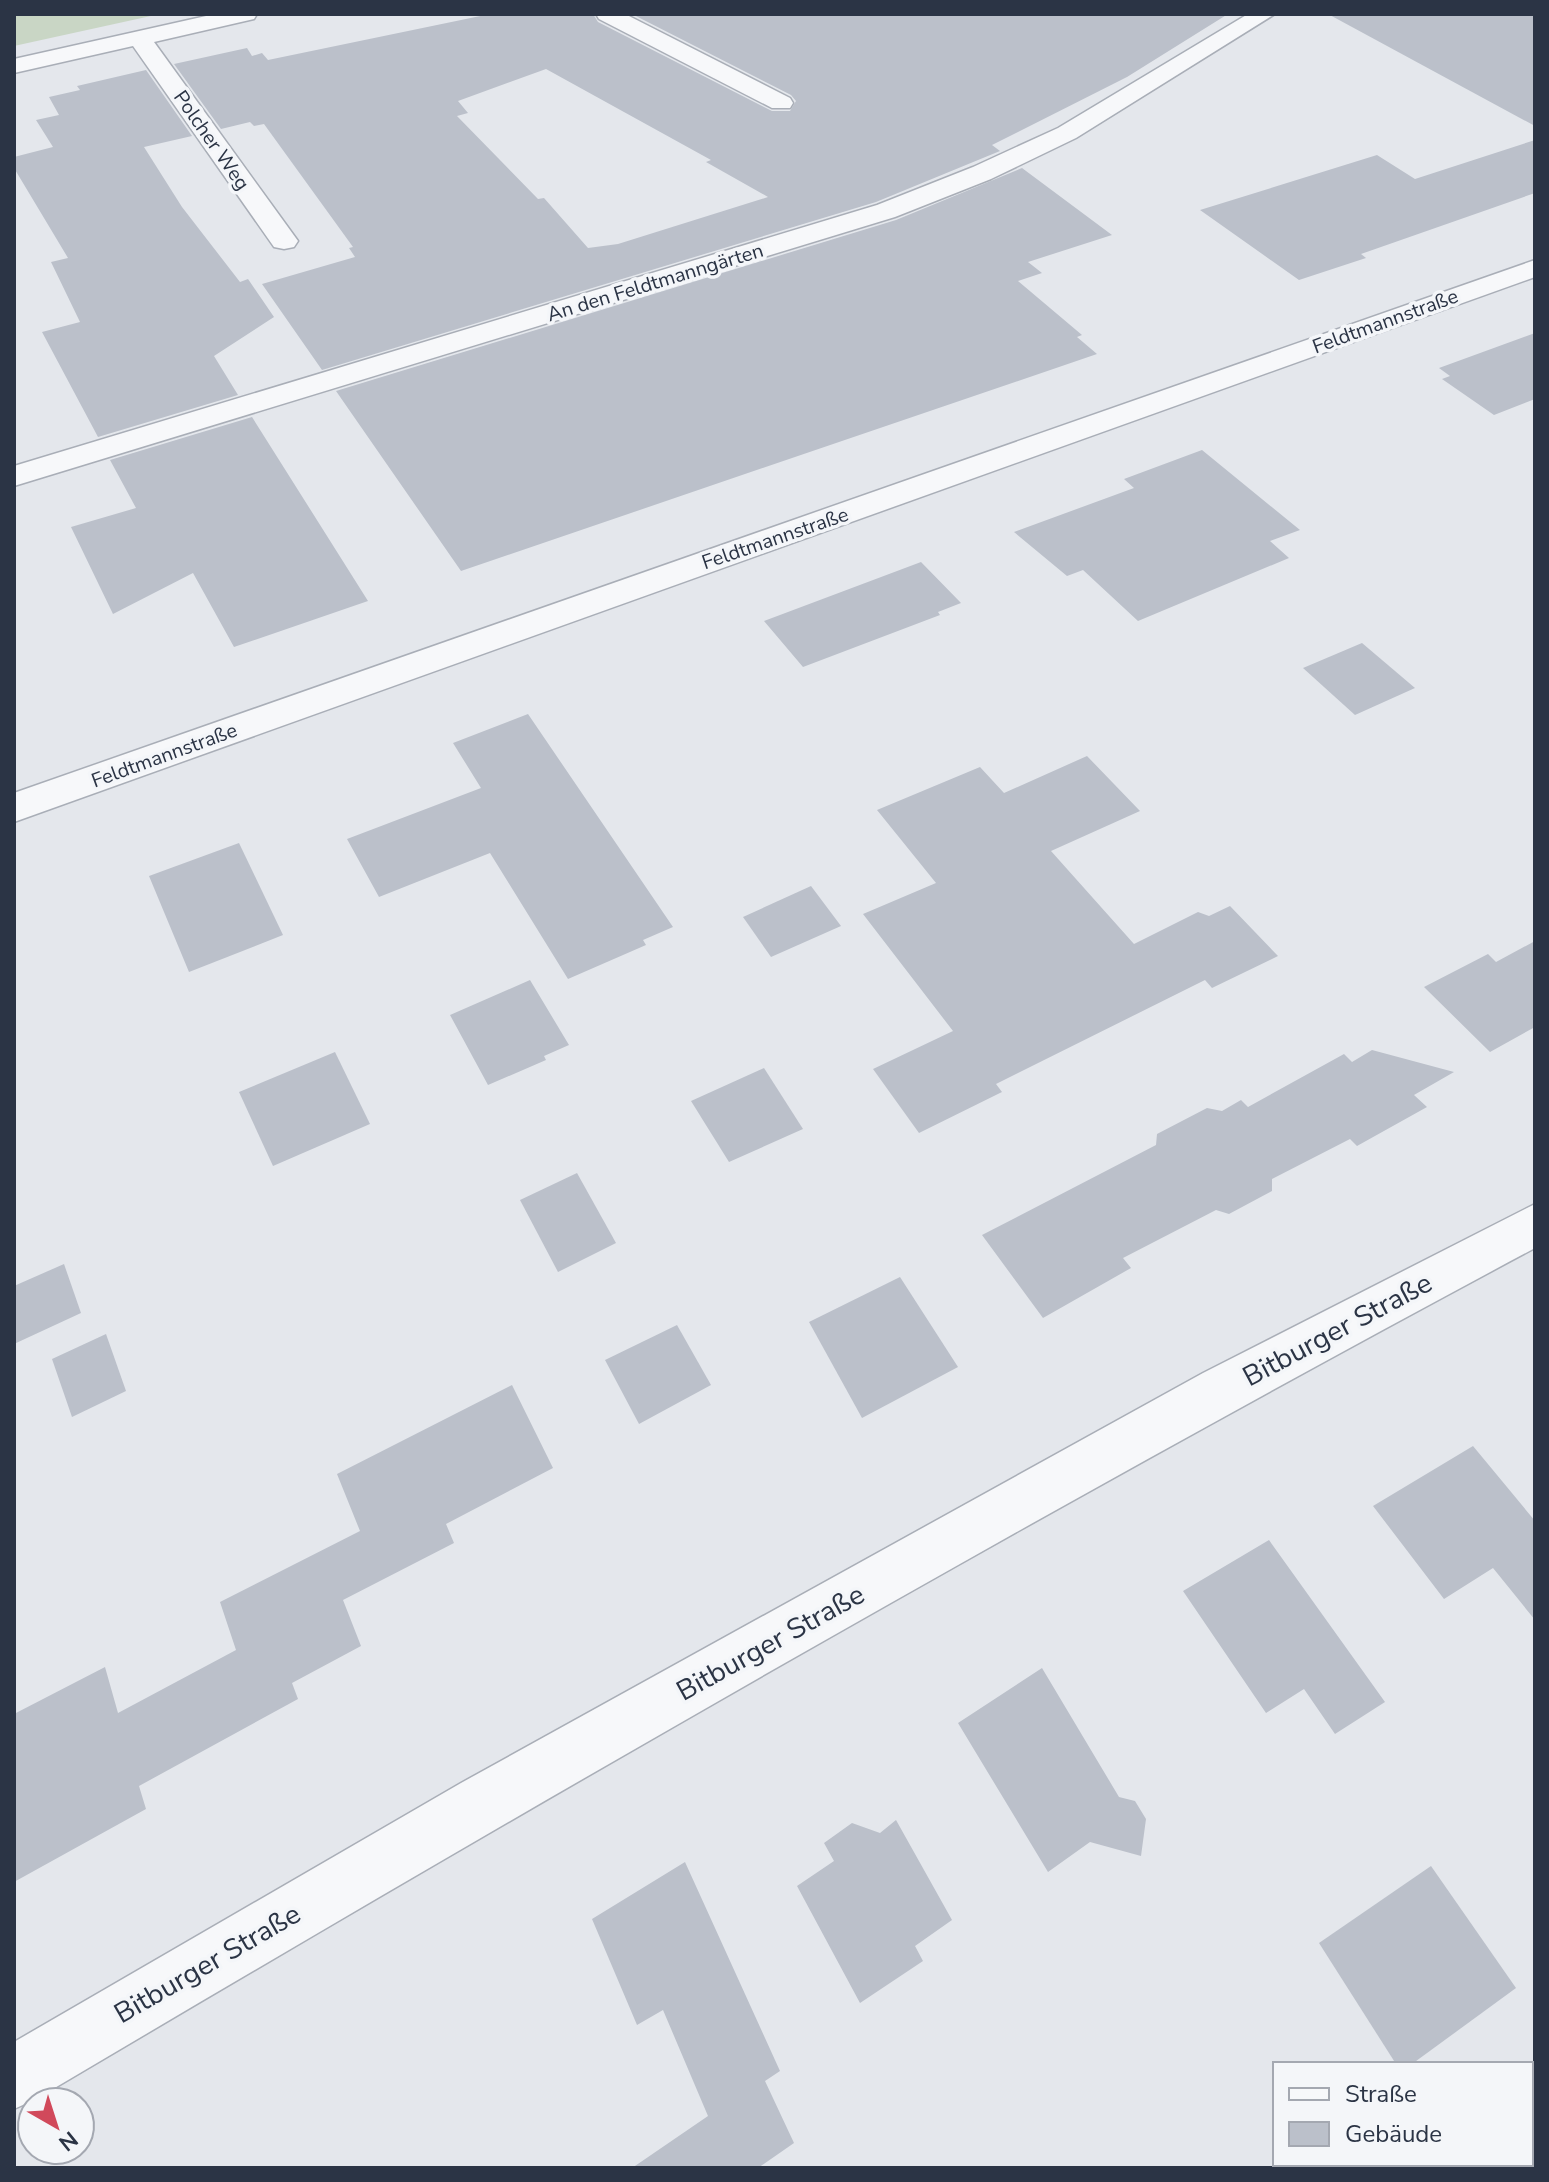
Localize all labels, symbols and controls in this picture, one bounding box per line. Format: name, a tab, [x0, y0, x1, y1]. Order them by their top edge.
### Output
street label: Polcher Weg	[167, 85, 256, 196]
street label: An den Feldtmanngärten	[544, 237, 767, 328]
street label: Feldtmannstraße	[1309, 283, 1462, 360]
street label: Feldtmannstraße	[698, 501, 852, 576]
street label: Feldtmannstraße	[88, 717, 241, 794]
street label: Bitburger Straße	[1236, 1264, 1439, 1396]
street label: Bitburger Straße	[670, 1575, 871, 1710]
street label: Bitburger Straße	[107, 1895, 308, 2033]
legend	[1273, 2062, 1533, 2166]
text: Straße	[1345, 2078, 1417, 2110]
north arrow	[16, 2086, 96, 2166]
text: Gebäude	[1345, 2118, 1442, 2150]
text: N	[52, 2124, 84, 2158]

